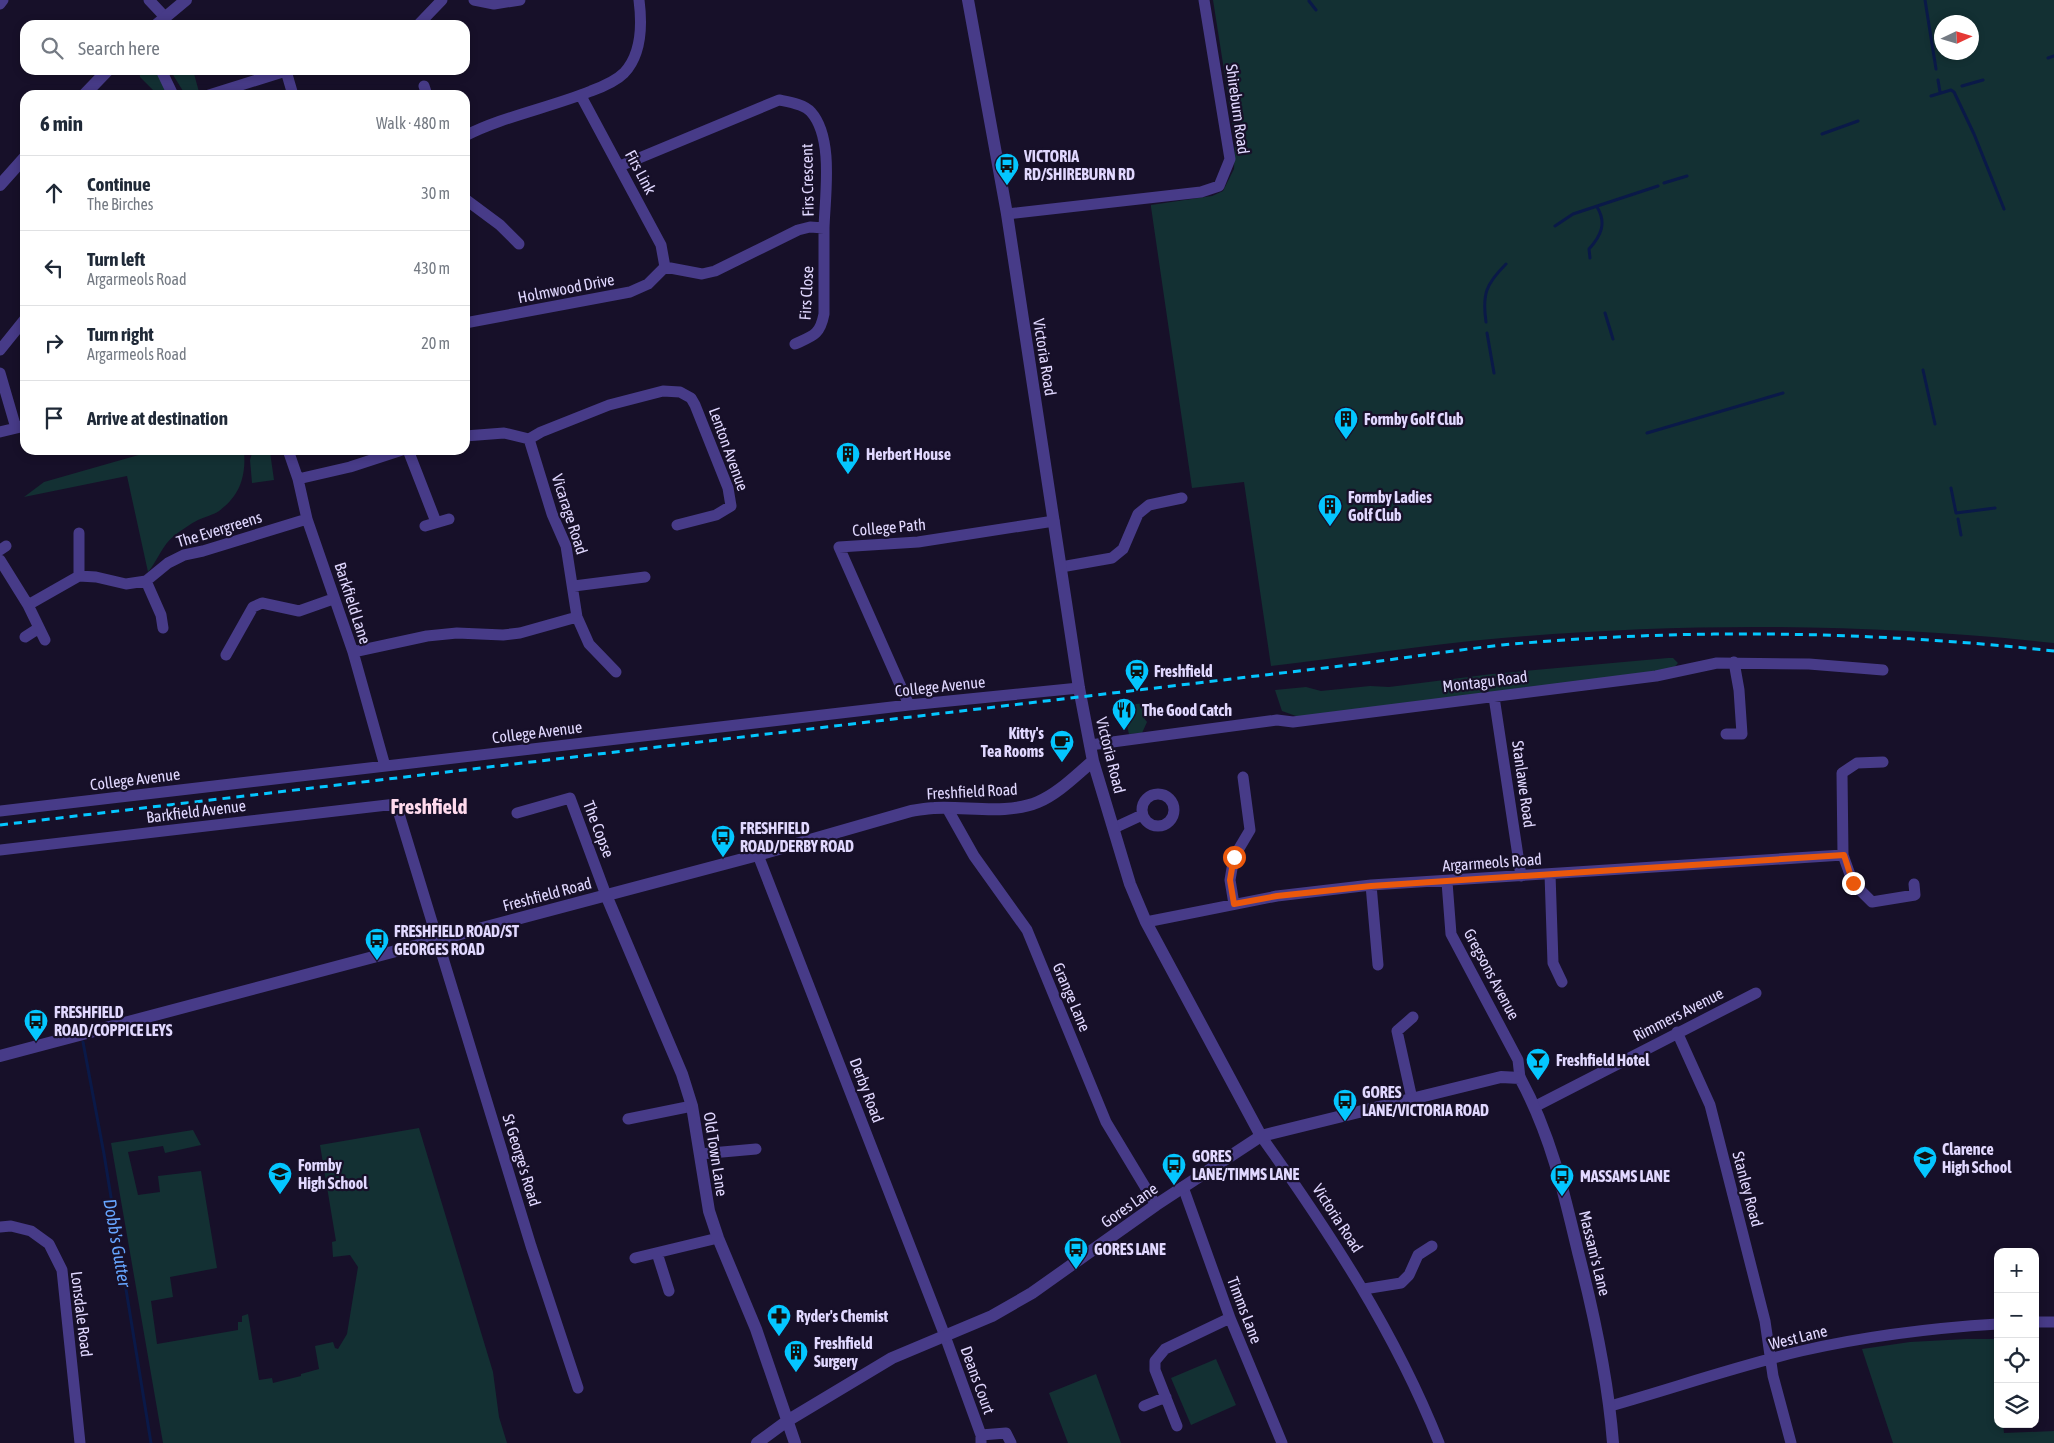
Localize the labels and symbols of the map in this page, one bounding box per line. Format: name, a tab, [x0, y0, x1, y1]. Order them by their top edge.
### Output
north arrow	[1934, 15, 1979, 60]
street label: Shireburn Road	[1223, 63, 1253, 155]
street label: Firs Crescent	[797, 143, 817, 217]
street label: Firs Link	[622, 147, 660, 197]
place label: VICTORIA RD/SHIREBURN RD	[1023, 147, 1135, 183]
bus stop icon: VICTORIA RD/SHIREBURN RD	[994, 152, 1020, 186]
street label: Firs Close	[796, 265, 816, 321]
street label: Holmwood Drive	[516, 270, 616, 306]
street label: Victoria Road	[1030, 317, 1060, 397]
street label: Lenton Avenue	[706, 405, 752, 493]
building icon: Formby Golf Club	[1333, 406, 1359, 440]
place label: Formby Golf Club	[1364, 410, 1464, 428]
building icon: Herbert House	[835, 441, 861, 475]
place label: Herbert House	[866, 445, 951, 463]
street label: Vicarage Road	[548, 472, 591, 557]
place label: Formby Ladies Golf Club	[1348, 488, 1432, 524]
building icon: Formby Ladies Golf Club	[1317, 493, 1343, 527]
street label: The Evergreens	[174, 507, 264, 551]
street label: College Path	[852, 515, 927, 540]
street label: Barkfield Lane	[331, 560, 375, 646]
station icon: Freshfield	[1124, 658, 1150, 692]
place label: Freshfield	[1154, 662, 1213, 680]
street label: Montagu Road	[1442, 667, 1529, 696]
street label: College Avenue	[894, 672, 986, 701]
restaurant icon: The Good Catch	[1111, 697, 1137, 731]
place label: The Good Catch	[1142, 701, 1232, 719]
street label: Victoria Road	[1093, 715, 1129, 795]
street label: College Avenue	[491, 718, 583, 747]
place label: Kitty's Tea Rooms	[981, 724, 1044, 760]
cafe icon: Kitty's Tea Rooms	[1049, 729, 1075, 763]
street label: Stanlawe Road	[1509, 739, 1539, 829]
street label: College Avenue	[89, 765, 181, 794]
street label: Freshfield Road	[926, 780, 1018, 802]
district label: Freshfield	[391, 794, 467, 818]
street label: Barkfield Avenue	[145, 796, 247, 826]
street label: The Copse	[579, 798, 618, 860]
place label: FRESHFIELD ROAD/DERBY ROAD	[740, 819, 854, 855]
bus stop icon: FRESHFIELD ROAD/DERBY ROAD	[710, 824, 736, 858]
route start	[1223, 846, 1246, 869]
street label: Argarmeols Road	[1442, 850, 1542, 875]
route end	[1842, 872, 1865, 895]
street label: Freshfield Road	[501, 873, 593, 915]
place label: FRESHFIELD ROAD/ST GEORGES ROAD	[394, 922, 520, 958]
street label: Gregsons Avenue	[1460, 925, 1524, 1023]
bus stop icon: FRESHFIELD ROAD/ST GEORGES ROAD	[364, 927, 390, 961]
street label: Grange Lane	[1049, 960, 1095, 1034]
street label: Rimmers Avenue	[1630, 984, 1726, 1044]
place label: FRESHFIELD ROAD/COPPICE LEYS	[54, 1003, 173, 1039]
bus stop icon: FRESHFIELD ROAD/COPPICE LEYS	[23, 1008, 49, 1042]
bar icon: Freshfield Hotel	[1525, 1047, 1551, 1081]
place label: Freshfield Hotel	[1556, 1051, 1650, 1069]
street label: Derby Road	[846, 1055, 888, 1125]
place label: GORES LANE/VICTORIA ROAD	[1362, 1083, 1489, 1119]
bus stop icon: GORES LANE/VICTORIA ROAD	[1332, 1088, 1358, 1122]
street label: Old Town Lane	[700, 1111, 732, 1197]
street label: St George's Road	[499, 1112, 545, 1208]
place label: Clarence High School	[1942, 1140, 2012, 1176]
school or university icon: Clarence High School	[1912, 1145, 1938, 1179]
place label: GORES LANE/TIMMS LANE	[1192, 1147, 1300, 1183]
street label: Stanley Road	[1728, 1149, 1767, 1229]
bus stop icon: GORES LANE/TIMMS LANE	[1161, 1152, 1187, 1186]
place label: Formby High School	[298, 1156, 368, 1192]
school or university icon: Formby High School	[267, 1161, 293, 1195]
bus stop icon: MASSAMS LANE	[1549, 1163, 1575, 1197]
place label: MASSAMS LANE	[1580, 1167, 1670, 1185]
street label: Gores Lane	[1097, 1179, 1161, 1231]
street label: Victoria Road	[1309, 1180, 1367, 1256]
water label: Dobb's Gutter	[99, 1197, 136, 1289]
street label: Massam's Lane	[1576, 1209, 1614, 1297]
bus stop icon: GORES LANE	[1063, 1236, 1089, 1270]
place label: GORES LANE	[1094, 1240, 1166, 1258]
street label: Lonsdale Road	[68, 1270, 96, 1358]
street label: Timms Lane	[1224, 1274, 1266, 1346]
pharmacy icon: Ryder's Chemist	[766, 1303, 792, 1337]
place label: Ryder's Chemist	[796, 1307, 889, 1325]
street label: West Lane	[1767, 1321, 1829, 1353]
place label: Freshfield Surgery	[814, 1334, 873, 1370]
building icon: Freshfield Surgery	[783, 1339, 809, 1373]
street label: Deans Court	[957, 1344, 999, 1417]

